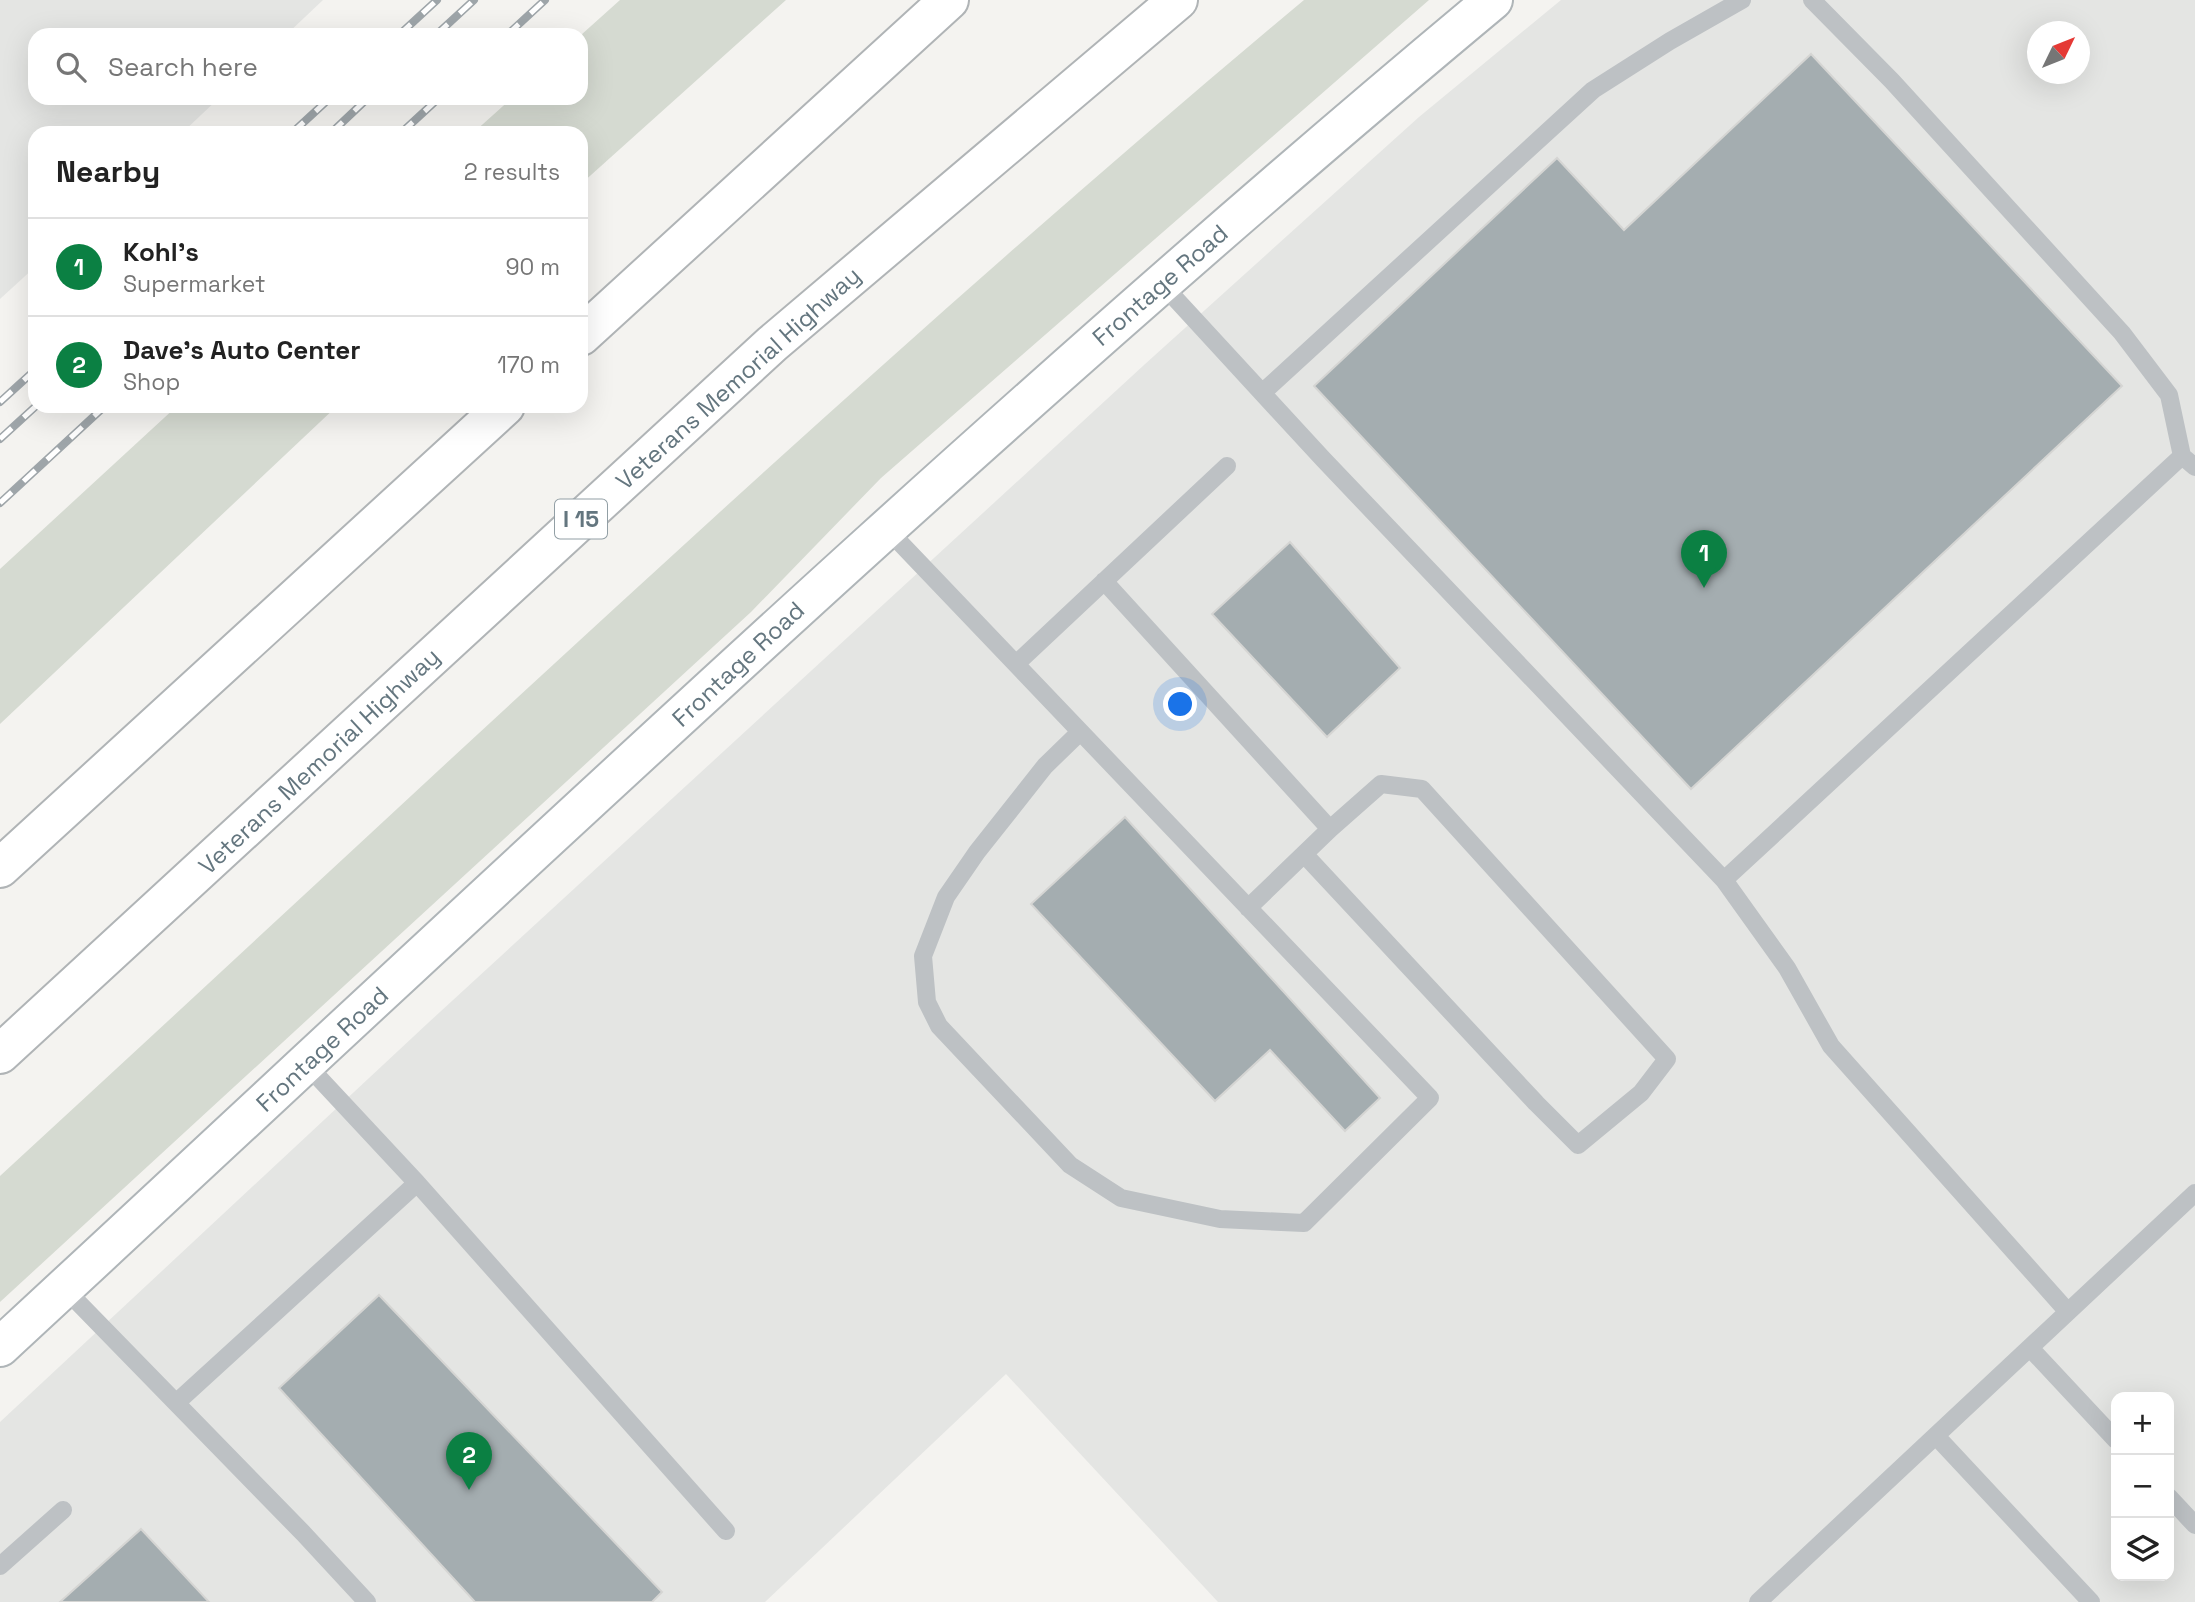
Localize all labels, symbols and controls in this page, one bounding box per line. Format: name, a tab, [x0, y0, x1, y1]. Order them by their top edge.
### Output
north arrow	[2027, 21, 2090, 84]
search box	[28, 28, 588, 105]
icon: search	[52, 48, 90, 86]
text: Search here	[108, 50, 258, 84]
text: Nearby	[56, 152, 160, 191]
text: 2 results	[464, 157, 560, 187]
street label: Frontage Road	[1086, 218, 1234, 352]
text: Kohl's	[123, 235, 199, 269]
text: 1	[74, 252, 84, 282]
text: 90 m	[505, 252, 560, 282]
street label: Veterans Memorial Highway	[609, 260, 867, 496]
text: Supermarket	[123, 269, 265, 299]
text: Dave's Auto Center	[123, 333, 361, 367]
text: 2	[72, 350, 86, 380]
text: 170 m	[497, 350, 560, 380]
text: Shop	[123, 367, 180, 397]
road number: I 15	[555, 499, 607, 538]
pin: 1	[1681, 530, 1727, 588]
street label: Frontage Road	[665, 595, 811, 733]
street label: Veterans Memorial Highway	[192, 641, 446, 881]
your location	[1163, 687, 1197, 721]
street label: Frontage Road	[249, 980, 395, 1118]
map controls	[2111, 1392, 2174, 1581]
button: +	[2111, 1392, 2174, 1455]
pin: 2	[446, 1432, 492, 1490]
button: −	[2111, 1455, 2174, 1518]
button: layers	[2111, 1518, 2174, 1581]

